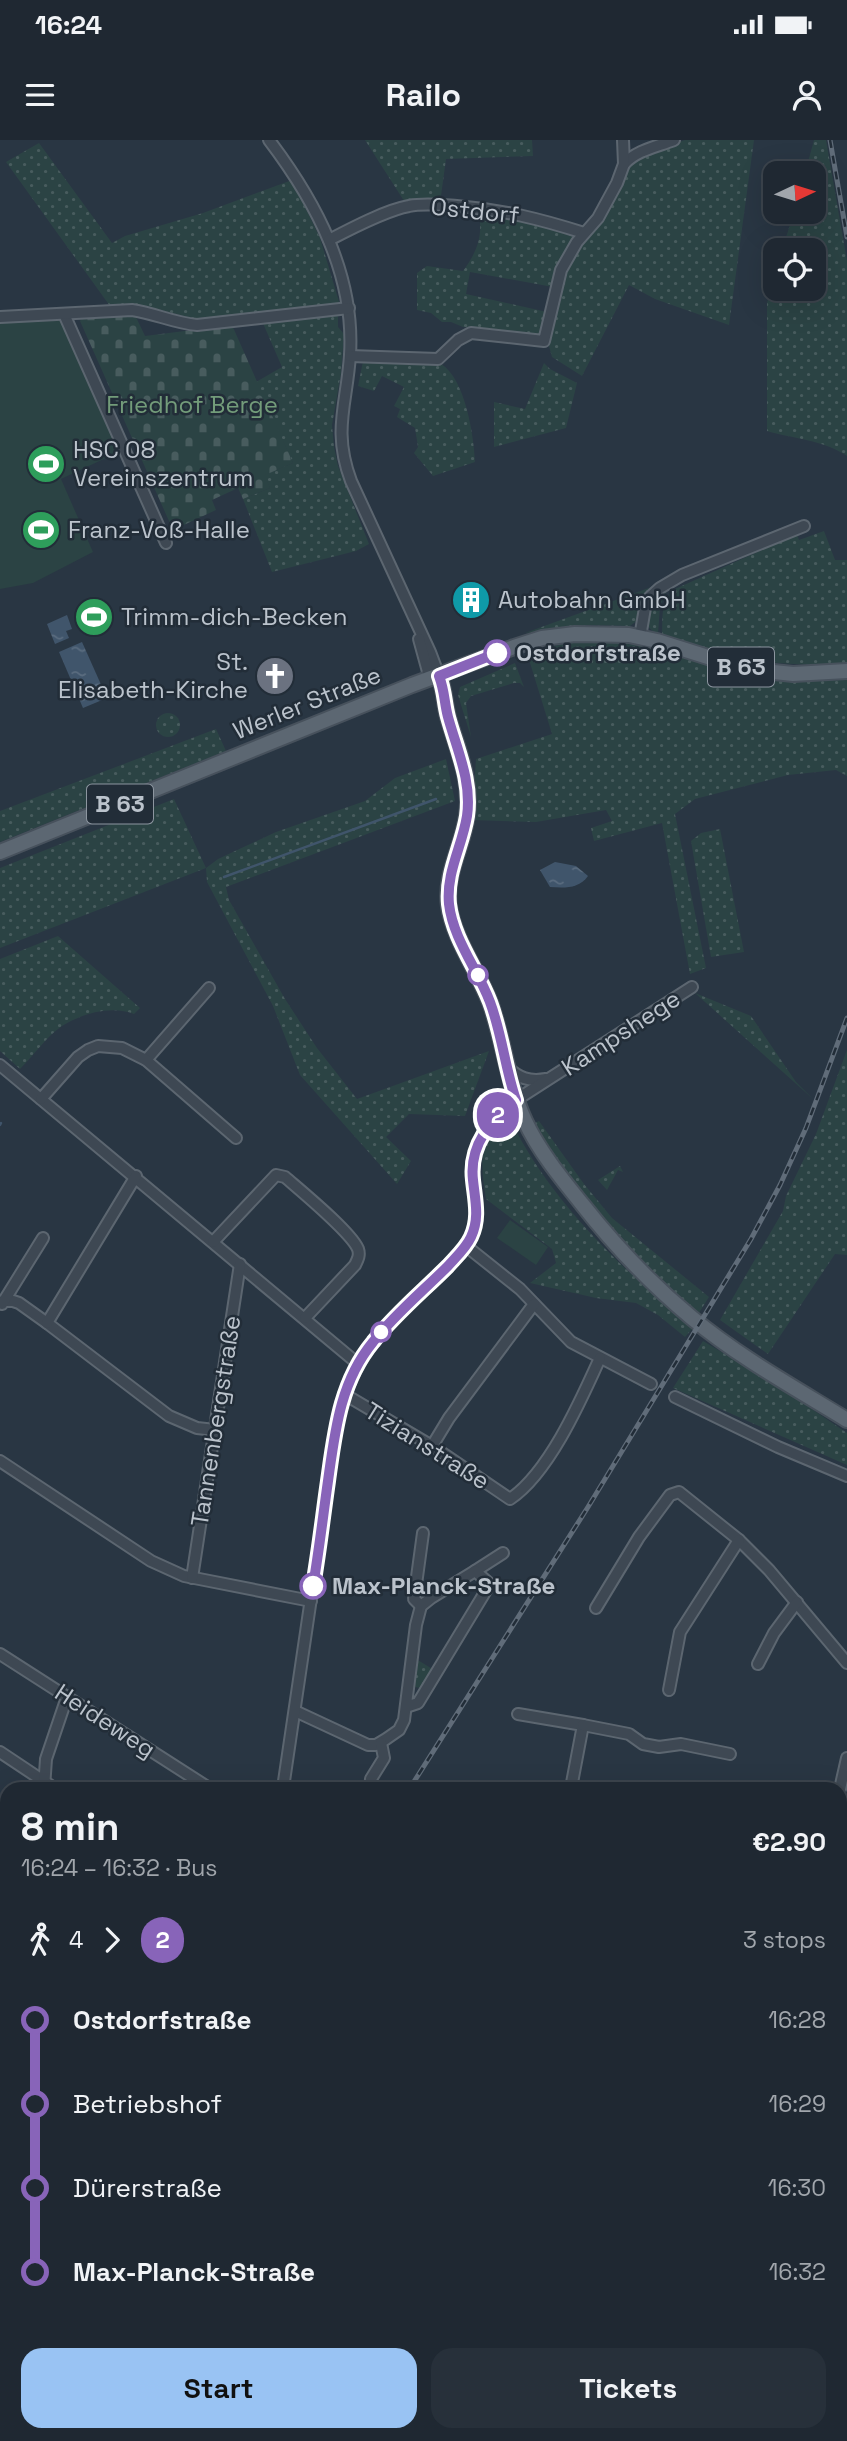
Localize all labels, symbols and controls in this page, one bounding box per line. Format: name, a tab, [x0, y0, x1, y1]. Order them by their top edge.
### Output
text: 16:24	[35, 8, 102, 42]
text: Railo	[386, 75, 461, 115]
icon: menu	[21, 76, 59, 114]
icon: person	[788, 76, 826, 114]
north arrow	[763, 161, 826, 224]
map controls	[763, 161, 826, 301]
street label: Ostdorf	[429, 190, 521, 231]
button: locate	[763, 238, 826, 301]
park label: Friedhof Berge	[106, 389, 278, 420]
place label: HSC 08 Vereinszentrum	[73, 434, 253, 493]
sports icon: HSC 08 Vereinszentrum	[25, 443, 67, 485]
sports icon: Franz-Voß-Halle	[20, 509, 62, 551]
place label: Franz-Voß-Halle	[68, 514, 250, 545]
building icon: Autobahn GmbH	[450, 579, 492, 621]
place label: Autobahn GmbH	[498, 584, 686, 615]
sports icon: Trimm-dich-Becken	[73, 596, 115, 638]
place label: Trimm-dich-Becken	[121, 601, 347, 632]
place label: Ostdorfstraße	[516, 637, 681, 668]
marker: Ostdorfstraße	[484, 640, 510, 666]
place label: St. Elisabeth-Kirche	[58, 646, 248, 705]
road number: B 63	[708, 648, 774, 687]
church icon: St. Elisabeth-Kirche	[254, 655, 296, 697]
street label: Werler Straße	[228, 659, 385, 746]
road number: B 63	[87, 784, 153, 824]
unlabelled marker	[468, 965, 488, 985]
street label: Kampshege	[555, 983, 686, 1083]
line badge: 2	[475, 1092, 521, 1138]
text: 2	[491, 1099, 505, 1130]
street label: Tannenbergstraße	[184, 1313, 247, 1529]
unlabelled marker	[371, 1322, 391, 1342]
street label: Tizianstraße	[359, 1395, 496, 1496]
place label: Max-Planck-Straße	[332, 1570, 555, 1601]
marker: Max-Planck-Straße	[300, 1573, 326, 1599]
street label: Heideweg	[49, 1677, 161, 1765]
text: 8 min	[21, 1803, 119, 1851]
text: €2.90	[752, 1825, 826, 1859]
text: 16:24 – 16:32 · Bus	[21, 1853, 217, 1883]
icon: walk	[21, 1921, 59, 1959]
icon: forward	[93, 1921, 131, 1959]
text: 2	[155, 1924, 170, 1955]
text: 4	[69, 1925, 83, 1955]
text: 3 stops	[743, 1925, 826, 1955]
text: Ostdorfstraße	[73, 2003, 252, 2037]
text: 16:28	[768, 2005, 826, 2035]
text: Betriebshof	[73, 2087, 222, 2121]
text: 16:29	[769, 2089, 826, 2119]
text: Dürerstraße	[73, 2171, 222, 2205]
text: 16:30	[768, 2173, 826, 2203]
text: Max-Planck-Straße	[73, 2255, 315, 2289]
text: 16:32	[769, 2257, 826, 2287]
button: Start	[21, 2348, 417, 2428]
button: Tickets	[431, 2348, 826, 2428]

